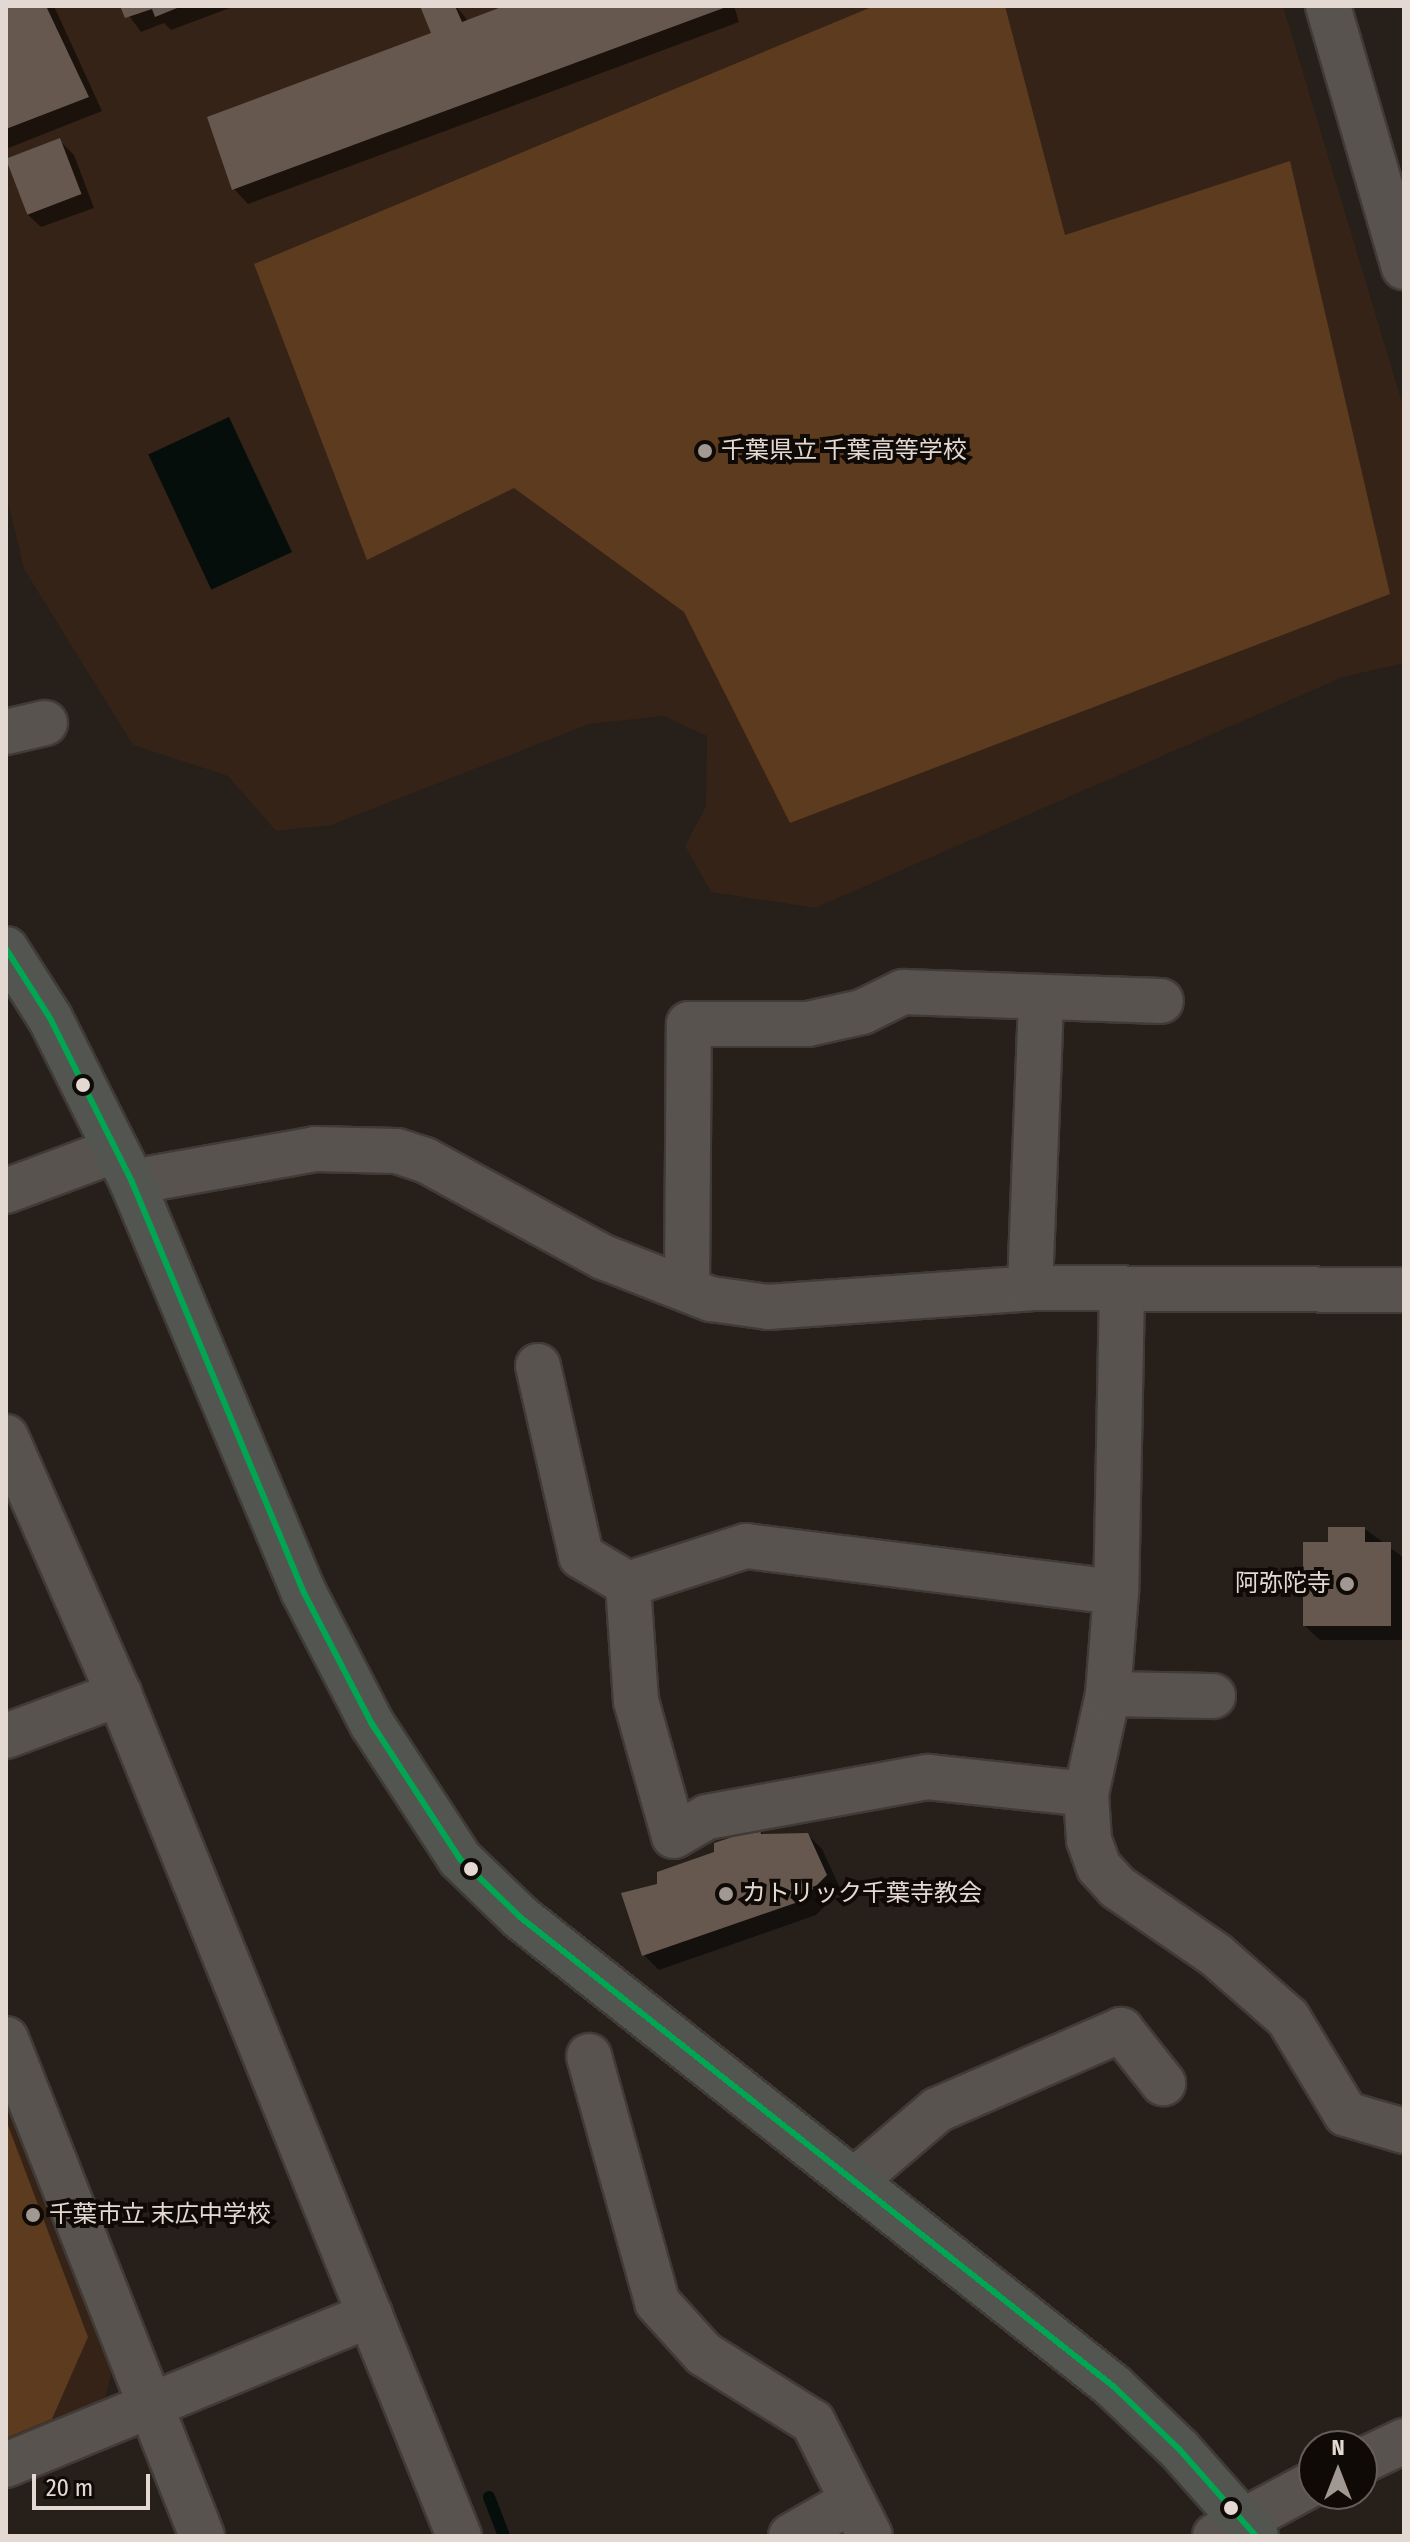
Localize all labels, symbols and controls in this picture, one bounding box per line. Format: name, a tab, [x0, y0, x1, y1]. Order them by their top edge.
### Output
place label: 千葉県立 千葉高等学校	[721, 437, 967, 465]
marker: 千葉県立 千葉高等学校	[696, 442, 714, 460]
unlabelled marker	[75, 1077, 91, 1093]
place label: 阿弥陀寺	[1235, 1570, 1331, 1598]
marker: 阿弥陀寺	[1338, 1575, 1356, 1593]
unlabelled marker	[463, 1861, 479, 1877]
place label: カトリック千葉寺教会	[742, 1880, 982, 1908]
marker: カトリック千葉寺教会	[717, 1885, 735, 1903]
place label: 千葉市立 末広中学校	[49, 2201, 271, 2229]
marker: 千葉市立 末広中学校	[24, 2206, 42, 2224]
north arrow	[1298, 2430, 1378, 2510]
text: N	[1331, 2434, 1345, 2461]
scale bar	[36, 2458, 154, 2508]
text: 20 m	[46, 2474, 93, 2502]
unlabelled marker	[1223, 2500, 1239, 2516]

